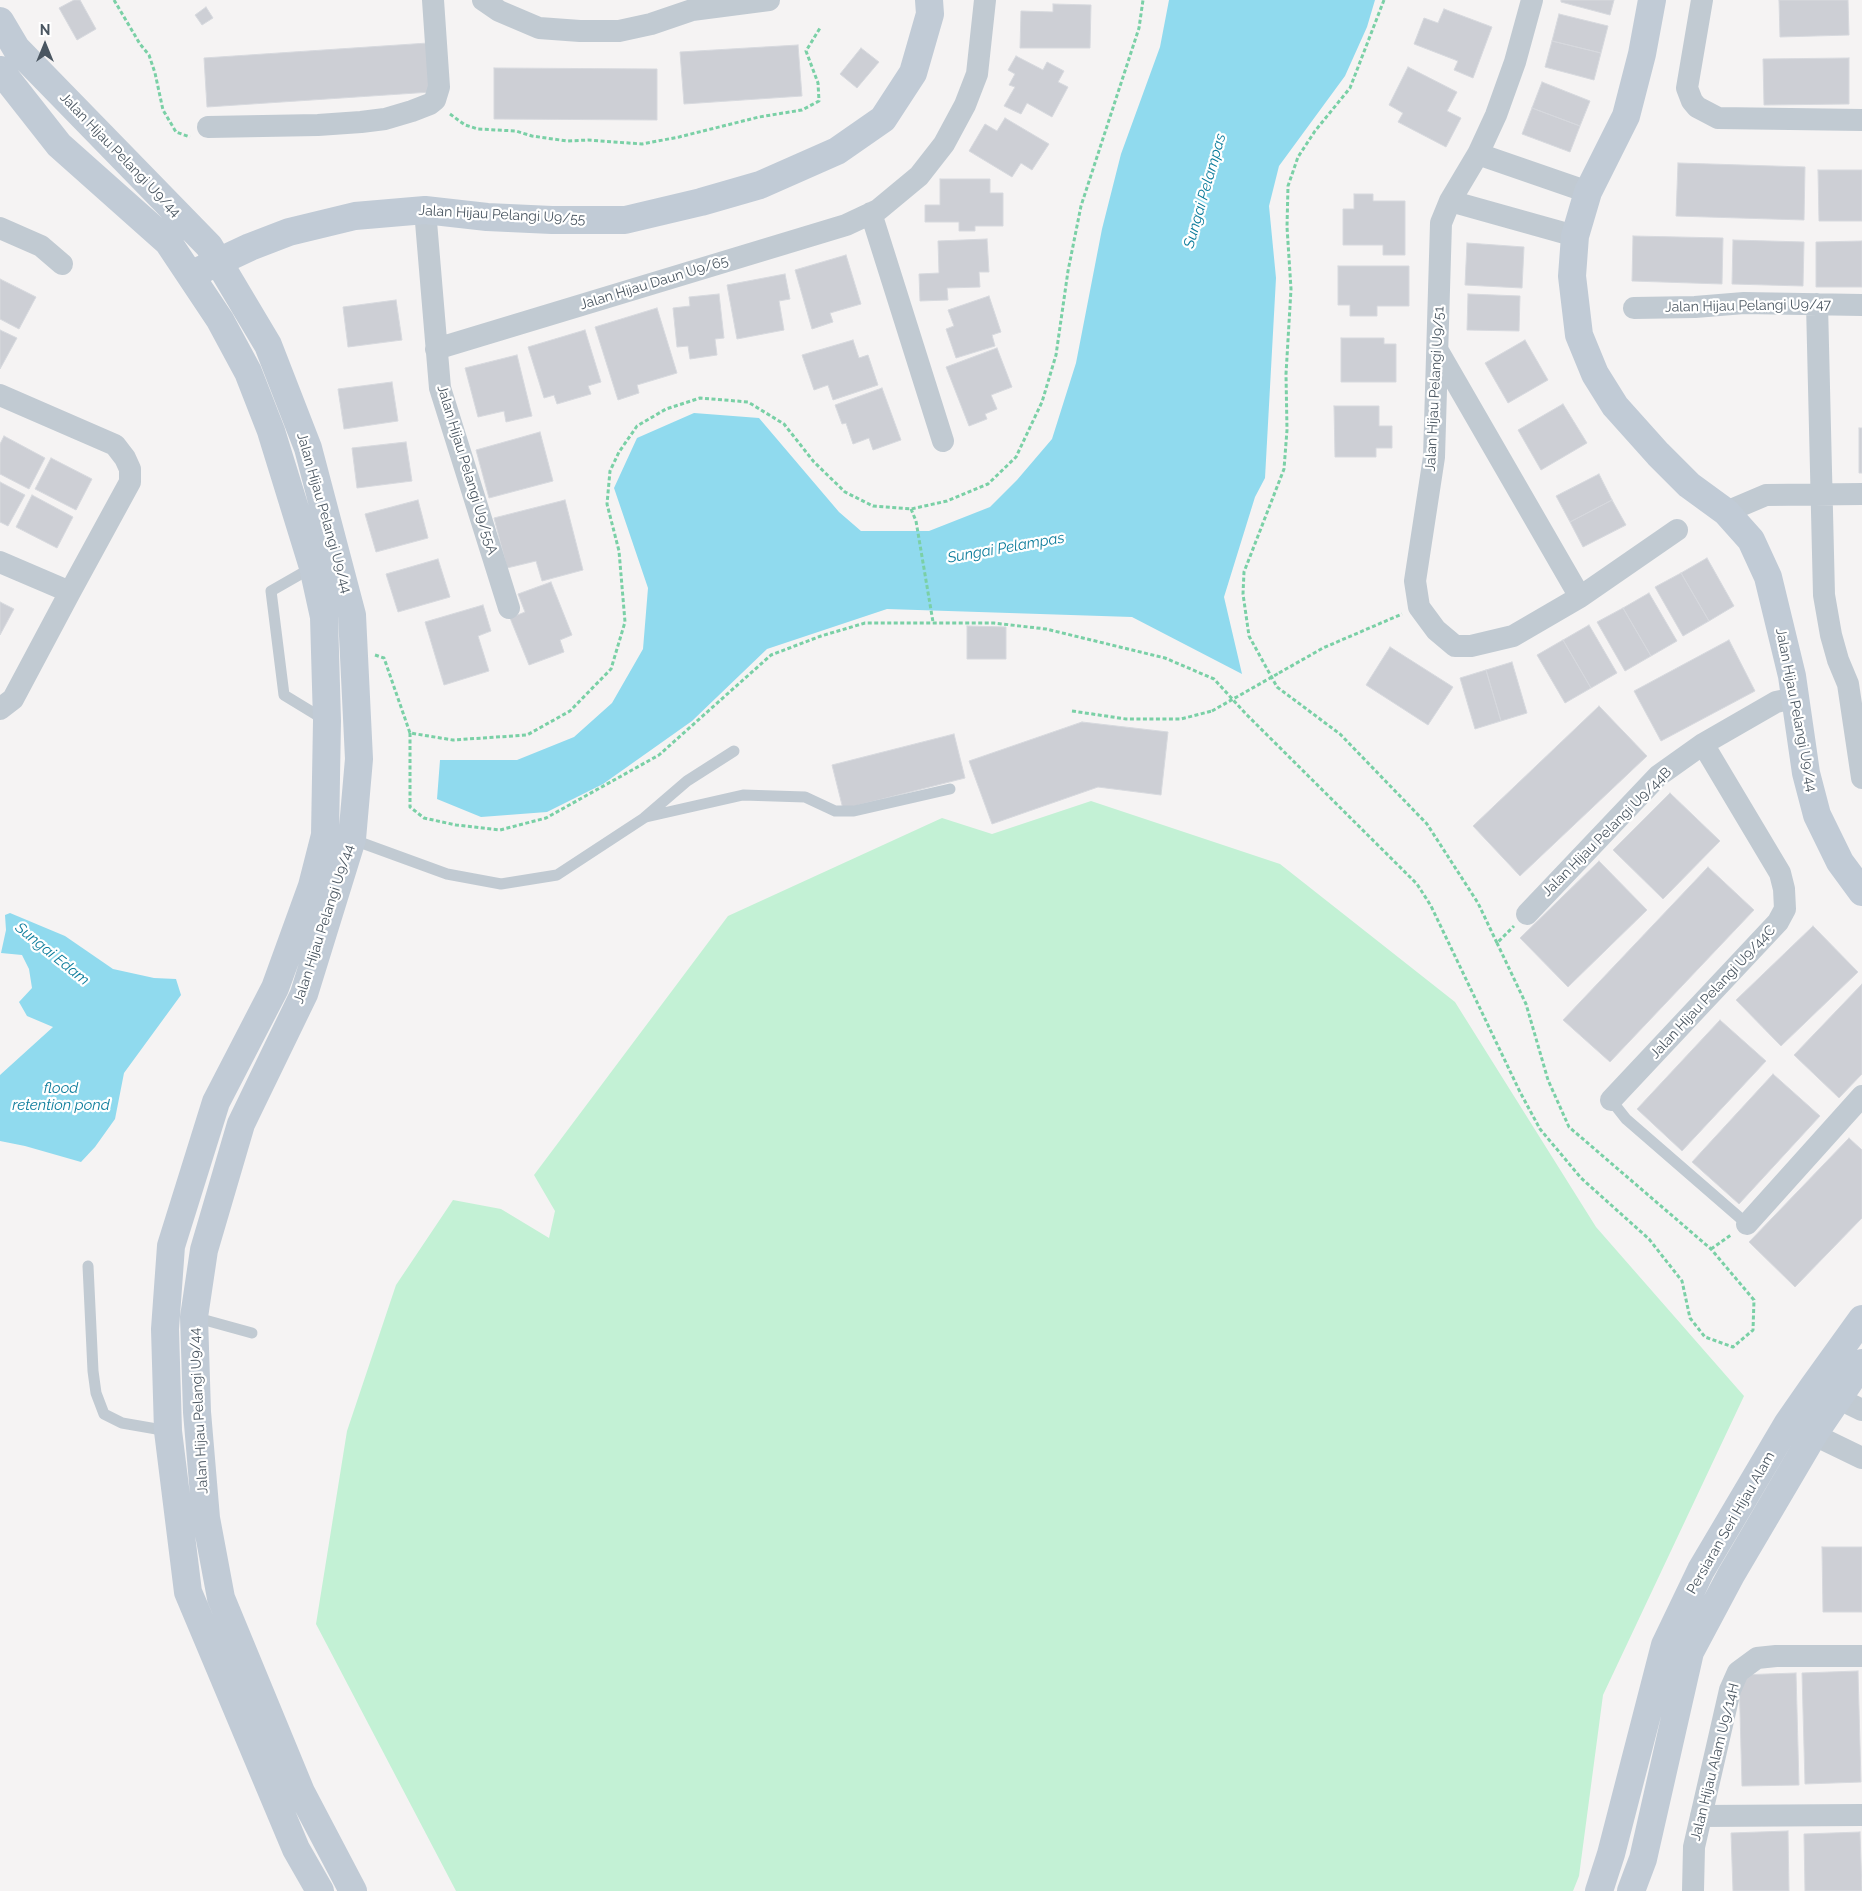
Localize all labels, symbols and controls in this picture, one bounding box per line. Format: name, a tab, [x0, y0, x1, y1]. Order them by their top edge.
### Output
north arrow	[20, 20, 70, 70]
text: N	[40, 22, 50, 38]
street label: Jalan Hijau Pelangi U9/44	[56, 89, 184, 221]
water label: Sungai Pelampas	[1180, 132, 1230, 250]
street label: Jalan Hijau Pelangi U9/55	[418, 202, 586, 228]
street label: Jalan Hijau Daun U9/65	[578, 252, 730, 314]
street label: Jalan Hijau Pelangi U9/47	[1665, 296, 1831, 316]
street label: Jalan Hijau Pelangi U9/51	[1422, 306, 1448, 472]
street label: Jalan Hijau Pelangi U9/55A	[433, 383, 501, 557]
street label: Jalan Hijau Pelangi U9/44	[293, 431, 355, 595]
water label: Sungai Pelampas	[946, 529, 1066, 567]
street label: Jalan Hijau Pelangi U9/44	[1772, 627, 1820, 793]
street label: Jalan Hijau Pelangi U9/44B	[1539, 764, 1675, 900]
street label: Jalan Hijau Pelangi U9/44	[290, 842, 358, 1006]
water label: Sungai Edam	[11, 919, 93, 989]
street label: Jalan Hijau Pelangi U9/44C	[1647, 922, 1779, 1062]
water label: flood retention pond	[12, 1079, 110, 1114]
street label: Jalan Hijau Pelangi U9/44	[186, 1327, 212, 1495]
street label: Persiaran Seri Hijau Alam	[1683, 1449, 1779, 1597]
street label: Jalan Hijau Alam U9/14H	[1687, 1682, 1743, 1842]

